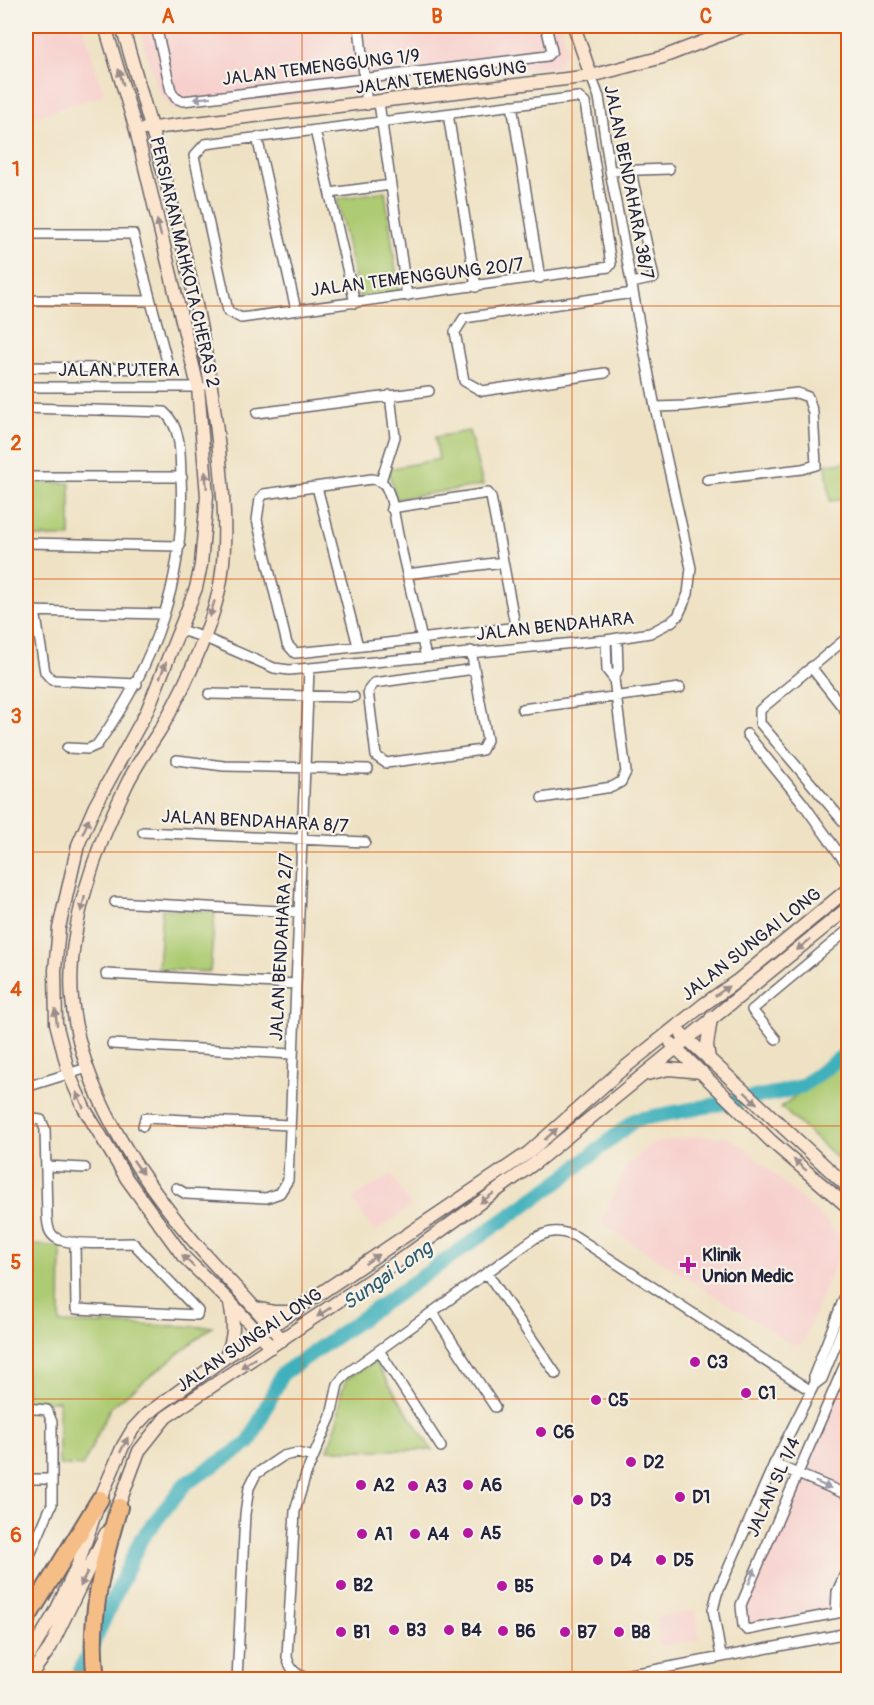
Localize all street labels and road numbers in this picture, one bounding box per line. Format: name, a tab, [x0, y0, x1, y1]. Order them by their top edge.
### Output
street label: JALAN TEMENGGUNG 1/9	[221, 44, 421, 91]
street label: JALAN TEMENGGUNG	[354, 56, 528, 99]
street label: JALAN BENDAHARA 38/7	[598, 83, 659, 282]
street label: PERSIARAN MAHKOTA CHERAS 2	[144, 134, 225, 390]
street label: JALAN TEMENGGUNG 20/7	[309, 253, 525, 302]
street label: JALAN PUTERA	[58, 359, 180, 382]
street label: JALAN BENDAHARA	[475, 607, 635, 646]
street label: JALAN BENDAHARA 8/7	[161, 805, 350, 838]
street label: JALAN BENDAHARA 2/7	[265, 852, 298, 1042]
street label: JALAN SUNGAI LONG	[677, 883, 826, 1006]
street label: JALAN SUNGAI LONG	[172, 1283, 327, 1398]
street label: JALAN SL 1/4	[741, 1433, 806, 1541]

